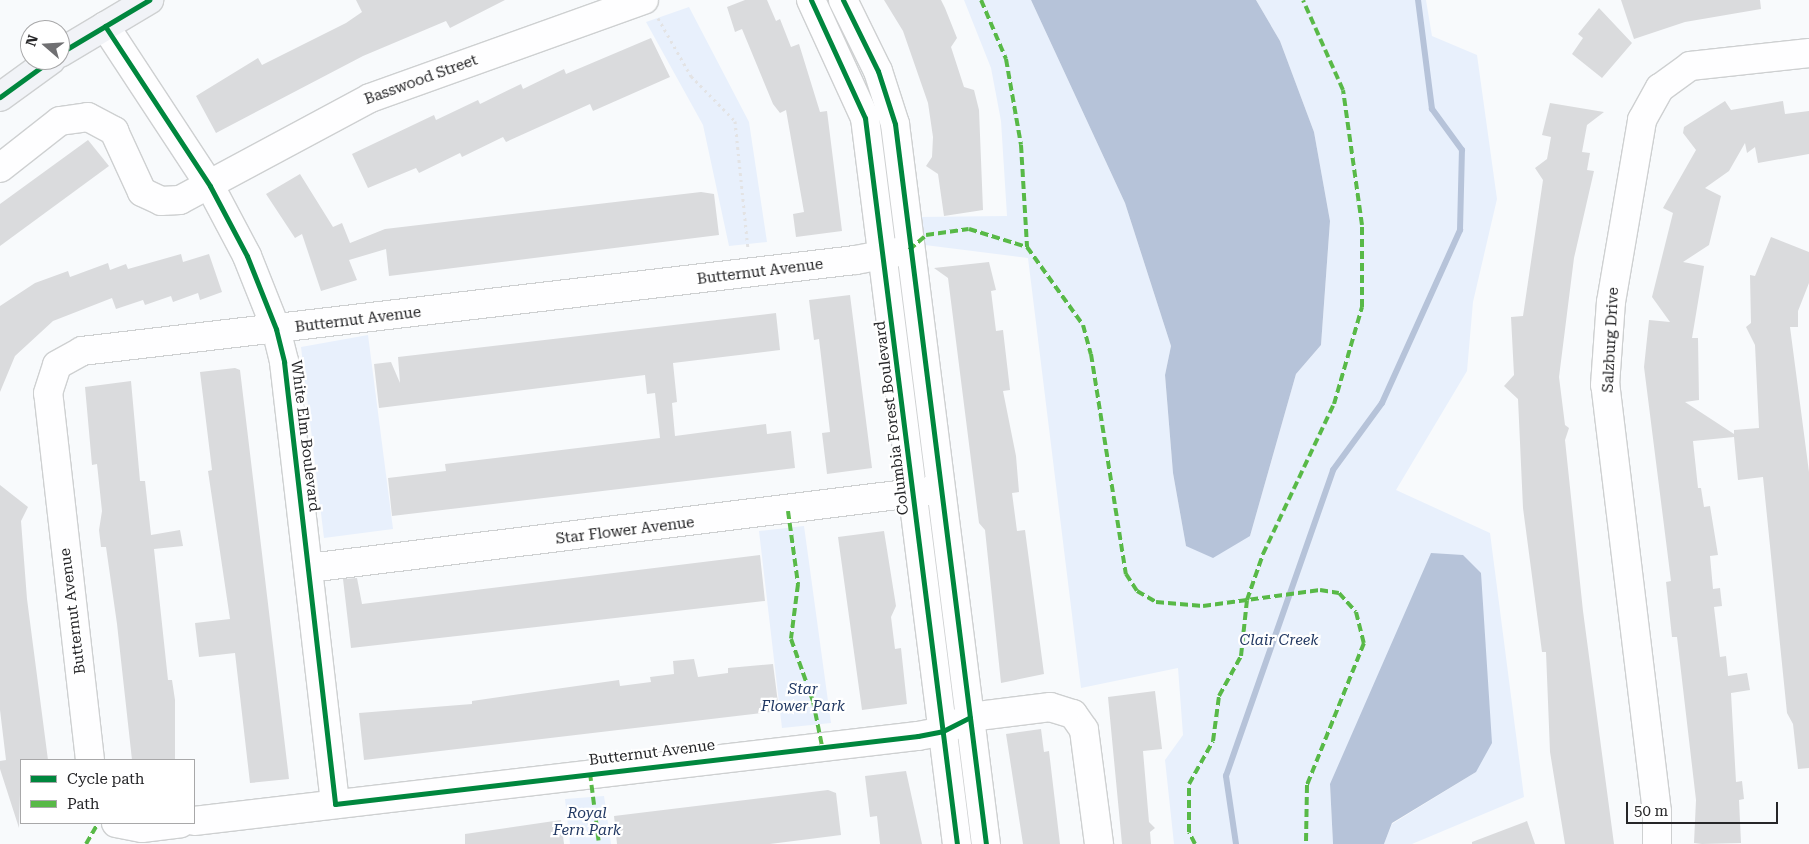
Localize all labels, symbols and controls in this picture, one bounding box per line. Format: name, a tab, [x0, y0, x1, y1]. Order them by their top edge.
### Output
north arrow	[20, 20, 70, 70]
text: N	[22, 33, 41, 48]
street label: Basswood Street	[362, 51, 480, 109]
street label: Butternut Avenue	[696, 255, 824, 289]
street label: Salzburg Drive	[1599, 287, 1623, 393]
street label: Butternut Avenue	[294, 303, 422, 337]
street label: Columbia Forest Boulevard	[871, 320, 913, 516]
street label: White Elm Boulevard	[287, 359, 323, 513]
street label: Star Flower Avenue	[555, 514, 695, 548]
street label: Butternut Avenue	[56, 547, 90, 675]
park label: Clair Creek	[1240, 632, 1318, 650]
park label: Star Flower Park	[761, 680, 845, 715]
street label: Butternut Avenue	[588, 736, 716, 770]
legend	[20, 759, 195, 824]
text: Cycle path	[67, 770, 144, 788]
scale bar	[1629, 792, 1782, 824]
text: Path	[67, 795, 100, 813]
text: 50 m	[1634, 802, 1668, 820]
park label: Royal Fern Park	[553, 804, 621, 839]

